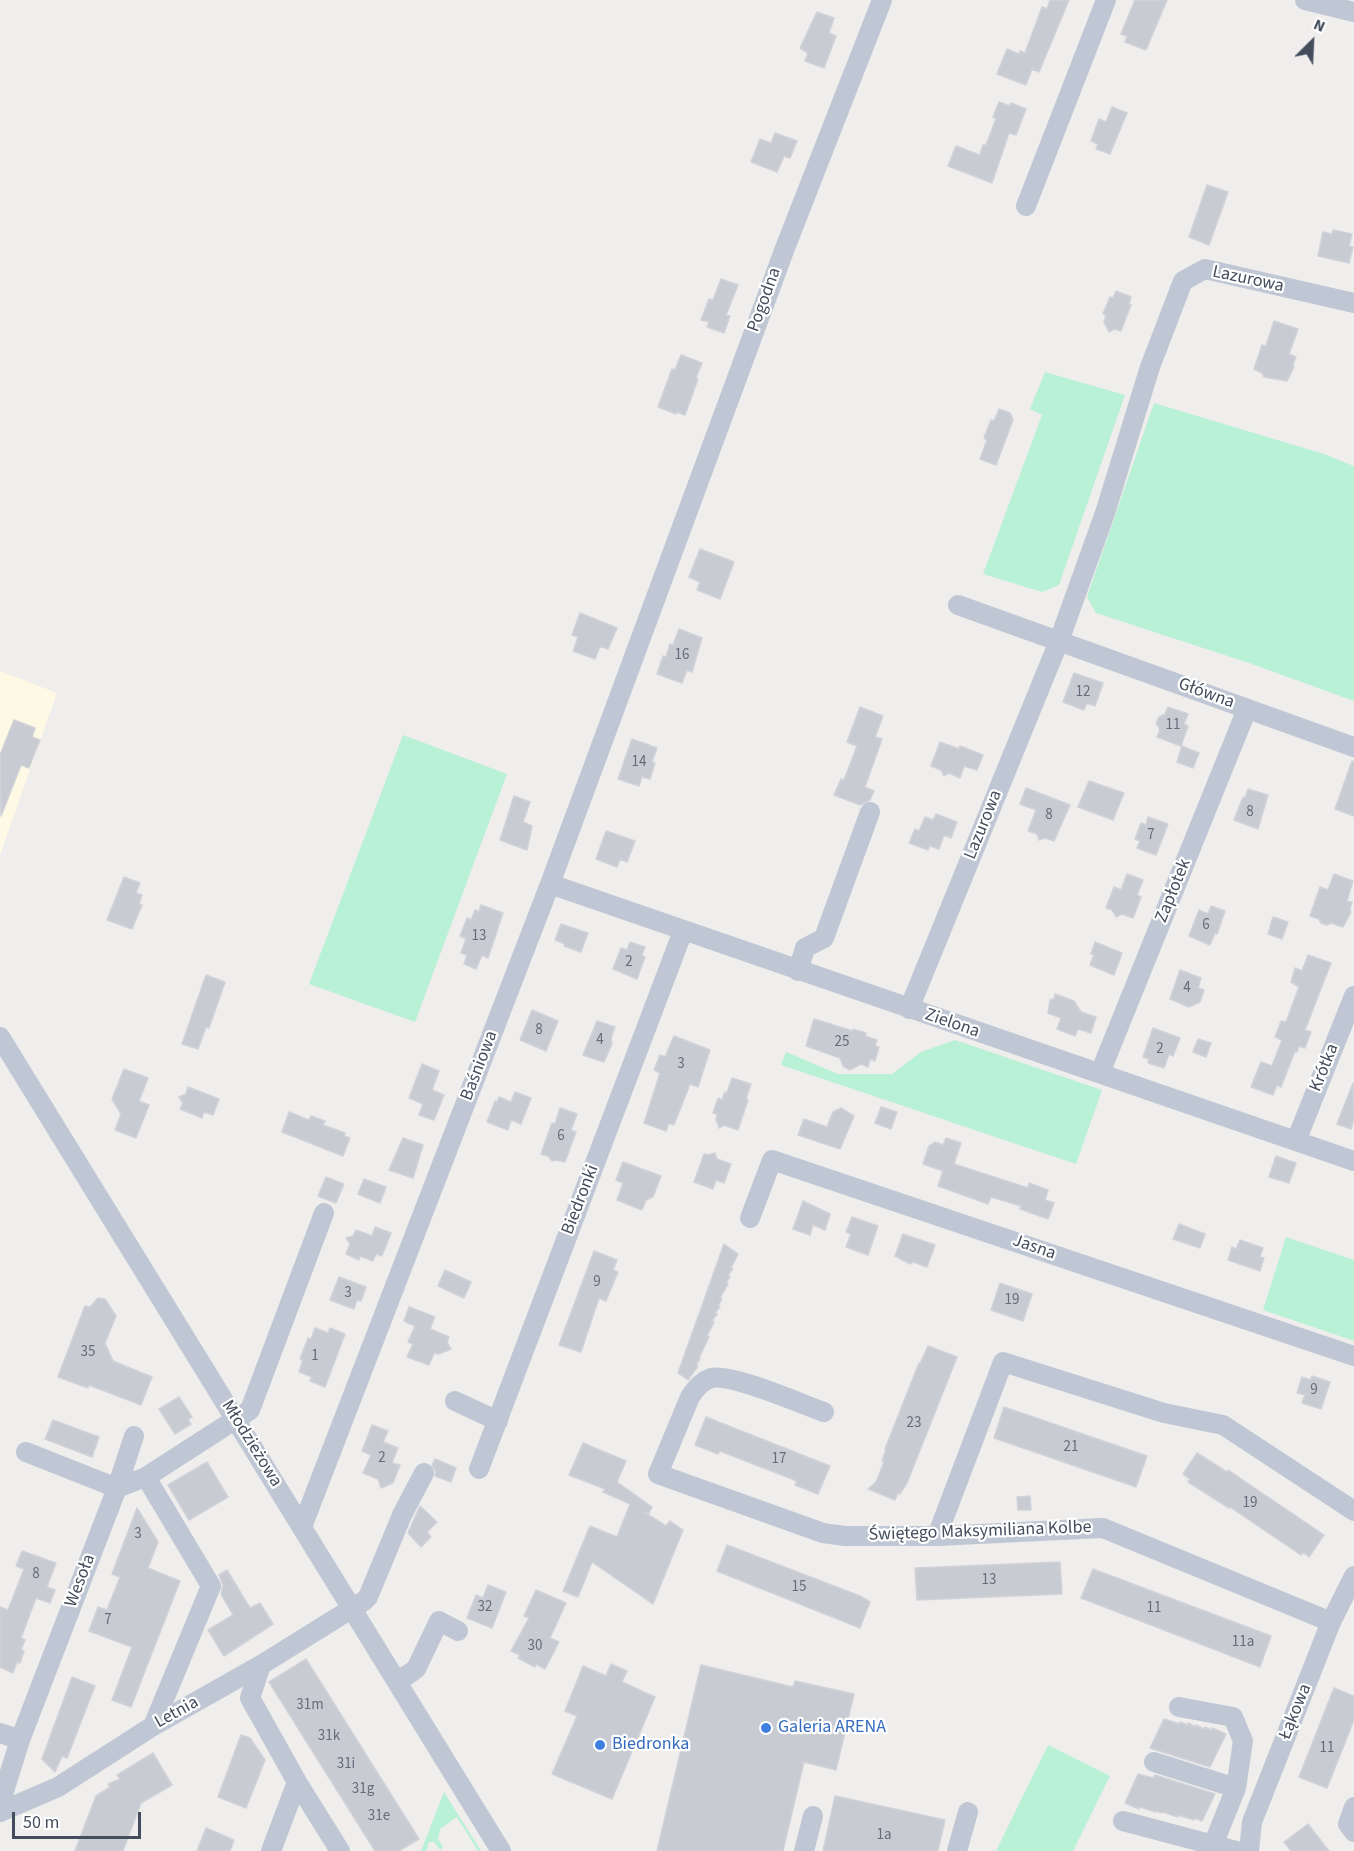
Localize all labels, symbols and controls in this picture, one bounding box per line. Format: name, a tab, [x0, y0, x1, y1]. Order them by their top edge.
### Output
north arrow	[1282, 12, 1342, 72]
text: N	[1310, 13, 1329, 38]
street label: Lazurowa	[1210, 262, 1286, 298]
street label: Pogodna	[743, 265, 787, 335]
house number: 16	[675, 647, 689, 665]
street label: Główna	[1175, 674, 1237, 714]
house number: 12	[1076, 684, 1090, 702]
house number: 11	[1166, 717, 1180, 735]
house number: 14	[632, 754, 646, 772]
street label: Lazurowa	[960, 787, 1008, 863]
house number: 8	[1246, 804, 1254, 822]
house number: 8	[1045, 807, 1053, 825]
house number: 7	[1147, 827, 1155, 845]
street label: Zapłotek	[1151, 856, 1197, 926]
house number: 6	[1202, 917, 1210, 935]
house number: 13	[472, 928, 486, 946]
house number: 2	[625, 954, 633, 972]
house number: 4	[1183, 980, 1191, 998]
street label: Zielona	[922, 1005, 982, 1043]
house number: 8	[535, 1022, 543, 1040]
street label: Baśniowa	[457, 1028, 503, 1104]
house number: 4	[596, 1032, 604, 1050]
house number: 25	[835, 1034, 849, 1052]
house number: 2	[1156, 1041, 1164, 1059]
street label: Krótka	[1306, 1041, 1344, 1095]
house number: 3	[677, 1056, 685, 1074]
house number: 6	[557, 1128, 565, 1146]
street label: Biedronki	[558, 1162, 604, 1238]
street label: Jasna	[1010, 1231, 1058, 1265]
house number: 9	[593, 1274, 601, 1292]
house number: 3	[344, 1285, 352, 1303]
house number: 19	[1005, 1292, 1019, 1310]
house number: 35	[81, 1344, 95, 1362]
house number: 1	[311, 1348, 319, 1366]
house number: 9	[1310, 1382, 1318, 1400]
street label: Młodzieżowa	[216, 1397, 286, 1491]
house number: 23	[907, 1415, 921, 1433]
house number: 21	[1064, 1439, 1078, 1457]
house number: 2	[378, 1450, 386, 1468]
house number: 17	[772, 1451, 786, 1469]
house number: 19	[1243, 1495, 1257, 1513]
street label: Świętego Maksymiliana Kolbe	[868, 1517, 1092, 1547]
house number: 3	[134, 1526, 142, 1544]
street label: Wesoła	[61, 1552, 101, 1610]
house number: 8	[32, 1566, 40, 1584]
house number: 13	[982, 1572, 996, 1590]
house number: 15	[792, 1579, 806, 1597]
house number: 32	[478, 1599, 492, 1617]
house number: 11	[1147, 1600, 1161, 1618]
house number: 7	[104, 1612, 112, 1630]
house number: 11a	[1232, 1634, 1254, 1652]
house number: 30	[528, 1638, 542, 1656]
street label: Łąkowa	[1275, 1681, 1317, 1743]
street label: Letnia	[151, 1692, 203, 1734]
house number: 31m	[296, 1697, 324, 1715]
place label: Galeria ARENA	[778, 1717, 886, 1739]
marker: Galeria ARENA	[759, 1721, 773, 1735]
house number: 31k	[318, 1728, 340, 1746]
place label: Biedronka	[612, 1734, 689, 1756]
marker: Biedronka	[593, 1738, 607, 1752]
house number: 11	[1320, 1740, 1334, 1758]
house number: 31i	[337, 1756, 355, 1774]
house number: 31g	[352, 1781, 374, 1799]
scale bar	[15, 1800, 144, 1838]
house number: 31e	[368, 1808, 390, 1826]
text: 50 m	[23, 1810, 59, 1835]
house number: 1a	[876, 1827, 892, 1845]

